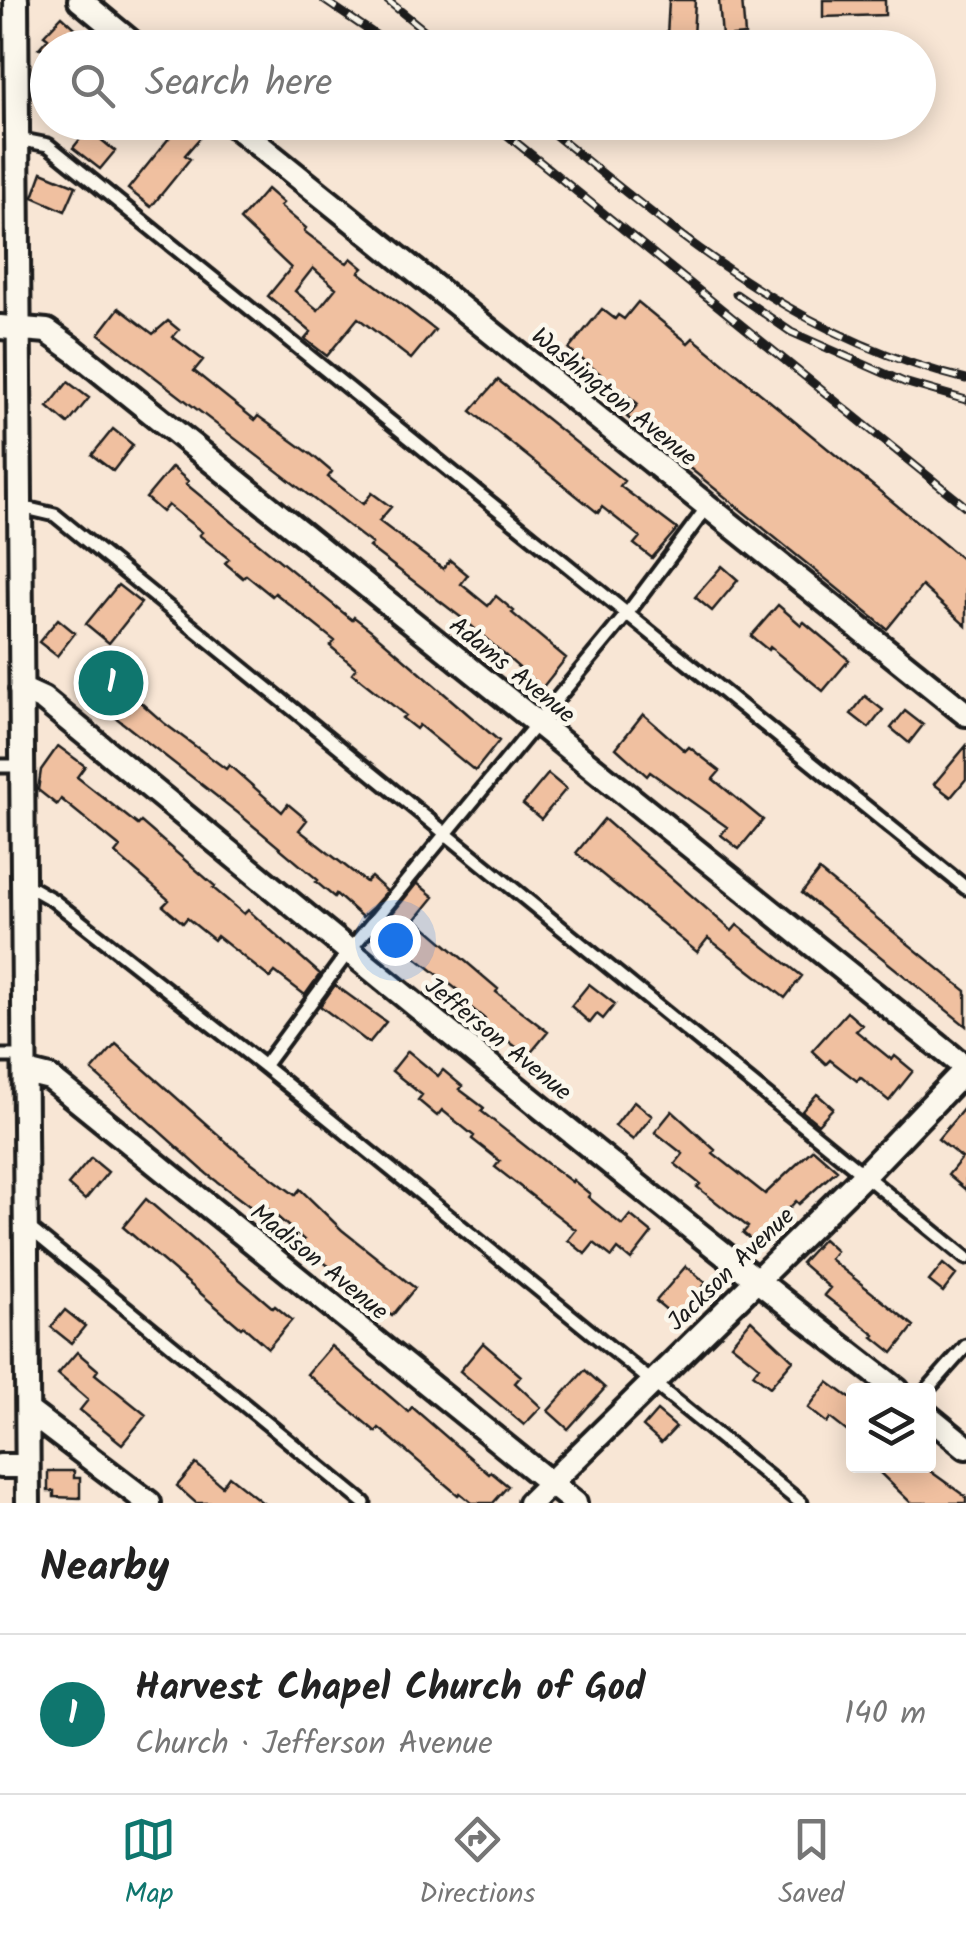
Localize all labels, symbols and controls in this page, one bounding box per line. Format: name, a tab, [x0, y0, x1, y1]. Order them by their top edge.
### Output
search box	[30, 30, 936, 140]
text: Search here	[145, 55, 332, 115]
icon: search	[65, 58, 120, 113]
street label: Washington Avenue	[522, 318, 706, 477]
street label: Adams Avenue	[439, 607, 584, 734]
pin: 1	[78, 646, 144, 720]
your location	[370, 915, 421, 966]
street label: Jefferson Avenue	[415, 967, 580, 1112]
street label: Madison Avenue	[241, 1194, 397, 1331]
street label: Jackson Avenue	[658, 1198, 805, 1341]
map controls	[846, 1383, 936, 1473]
button: layers	[846, 1383, 936, 1473]
text: Nearby	[40, 1535, 169, 1602]
text: Harvest Chapel Church of God	[135, 1659, 646, 1719]
text: 1	[68, 1689, 77, 1740]
text: 140 m	[844, 1689, 926, 1740]
text: Church · Jefferson Avenue	[135, 1719, 493, 1770]
tab: Map	[121, 1812, 176, 1917]
tab: Directions	[419, 1812, 535, 1917]
tab: Saved	[778, 1812, 845, 1917]

